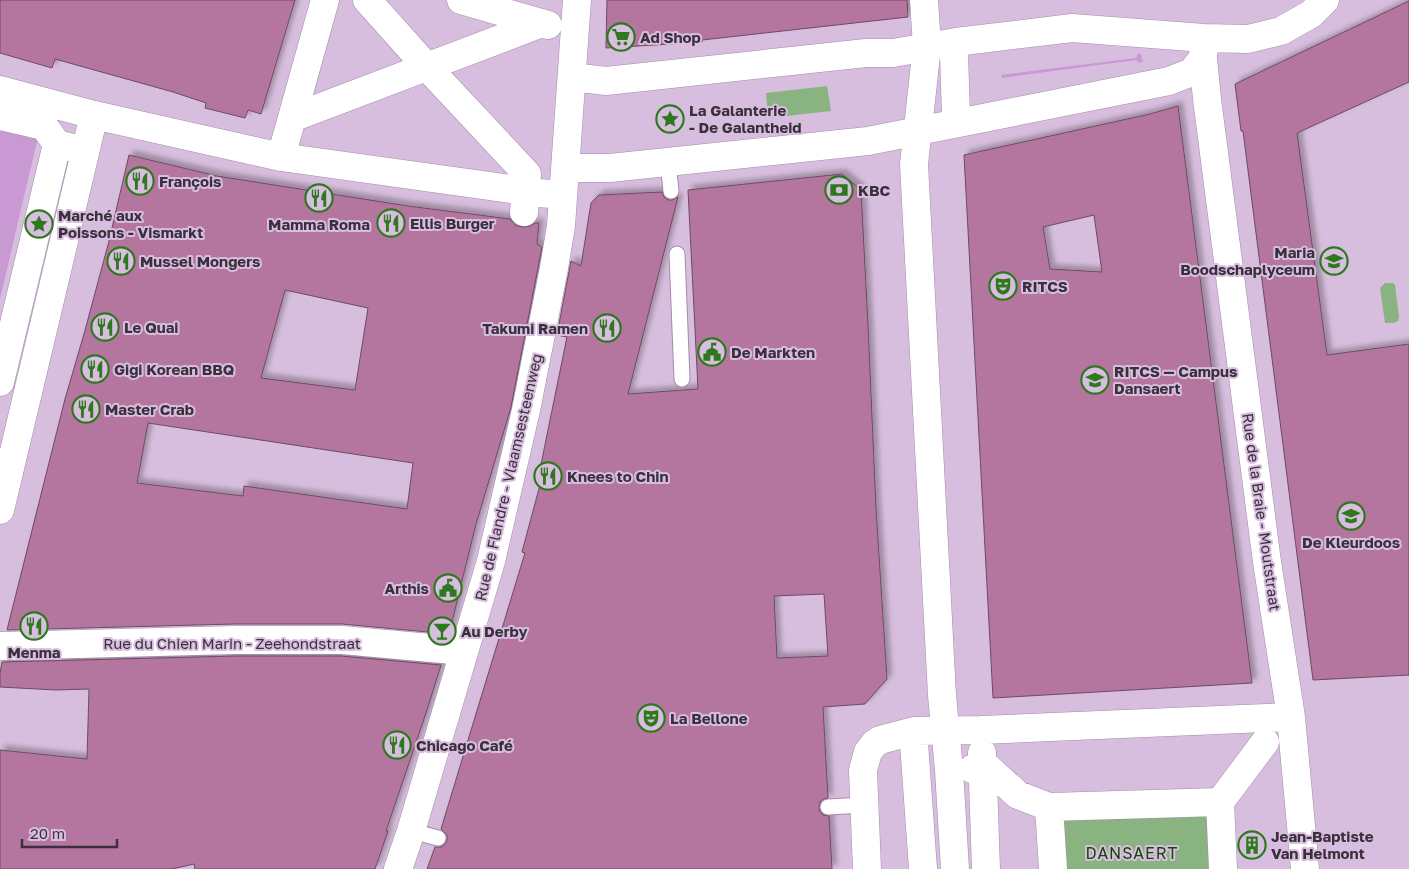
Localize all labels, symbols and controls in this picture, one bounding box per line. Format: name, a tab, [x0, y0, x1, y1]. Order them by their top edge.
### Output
supermarket icon: Ad Shop	[606, 22, 636, 52]
place label: Ad Shop	[640, 28, 701, 46]
place label: La Galanterie - De Galantheid	[689, 101, 802, 136]
place icon: La Galanterie - De Galantheid	[655, 104, 685, 134]
restaurant icon: François	[125, 166, 155, 196]
place label: François	[159, 172, 221, 190]
bank icon: KBC	[824, 175, 854, 205]
place label: KBC	[858, 181, 890, 199]
restaurant icon: Mamma Roma	[304, 183, 334, 213]
place label: Marché aux Poissons - Vismarkt	[58, 206, 203, 241]
restaurant icon: Ellis Burger	[376, 208, 406, 238]
place icon: Marché aux Poissons - Vismarkt	[24, 209, 54, 239]
place label: Ellis Burger	[410, 214, 495, 232]
place label: Mamma Roma	[268, 215, 370, 233]
place label: Maria Boodschaplyceum	[1180, 243, 1315, 278]
restaurant icon: Mussel Mongers	[106, 246, 136, 276]
school or university icon: Maria Boodschaplyceum	[1319, 246, 1349, 276]
place label: Mussel Mongers	[140, 252, 260, 270]
theatre icon: RITCS	[988, 271, 1018, 301]
place label: RITCS	[1022, 277, 1068, 295]
restaurant icon: Le Quai	[90, 312, 120, 342]
restaurant icon: Takumi Ramen	[592, 313, 622, 343]
place label: Le Quai	[124, 318, 178, 336]
place label: Takumi Ramen	[482, 319, 588, 337]
public building icon: De Markten	[697, 337, 727, 367]
place label: De Markten	[731, 343, 815, 361]
street label: Rue de Flandre - Vlaamsesteenweg	[471, 352, 545, 602]
restaurant icon: Gigi Korean BBQ	[80, 354, 110, 384]
place label: Gigi Korean BBQ	[114, 360, 234, 378]
place label: RITCS — Campus Dansaert	[1114, 362, 1237, 397]
school or university icon: RITCS — Campus Dansaert	[1080, 365, 1110, 395]
restaurant icon: Master Crab	[71, 394, 101, 424]
place label: Master Crab	[105, 400, 194, 418]
street label: Rue de la Braie - Moutstraat	[1239, 412, 1285, 612]
restaurant icon: Knees to Chin	[533, 461, 563, 491]
place label: Knees to Chin	[567, 467, 668, 485]
school or university icon: De Kleurdoos	[1336, 501, 1366, 531]
place label: De Kleurdoos	[1302, 533, 1400, 551]
public building icon: Arthis	[433, 573, 463, 603]
place label: Arthis	[385, 579, 429, 597]
restaurant icon: Menma	[19, 611, 49, 641]
bar icon: Au Derby	[427, 616, 457, 646]
place label: Au Derby	[461, 622, 527, 640]
street label: Rue du Chien Marin - Zeehondstraat	[103, 634, 361, 652]
place label: Menma	[7, 643, 61, 661]
theatre icon: La Bellone	[636, 703, 666, 733]
place label: La Bellone	[670, 709, 748, 727]
restaurant icon: Chicago Café	[382, 730, 412, 760]
place label: Chicago Café	[416, 736, 513, 754]
scale bar	[22, 816, 118, 848]
text: 20 m	[30, 824, 65, 842]
place label: Jean-Baptiste Van Helmont	[1271, 827, 1374, 862]
building icon: Jean-Baptiste Van Helmont	[1237, 830, 1267, 860]
district label: DANSAERT	[1086, 843, 1178, 863]

